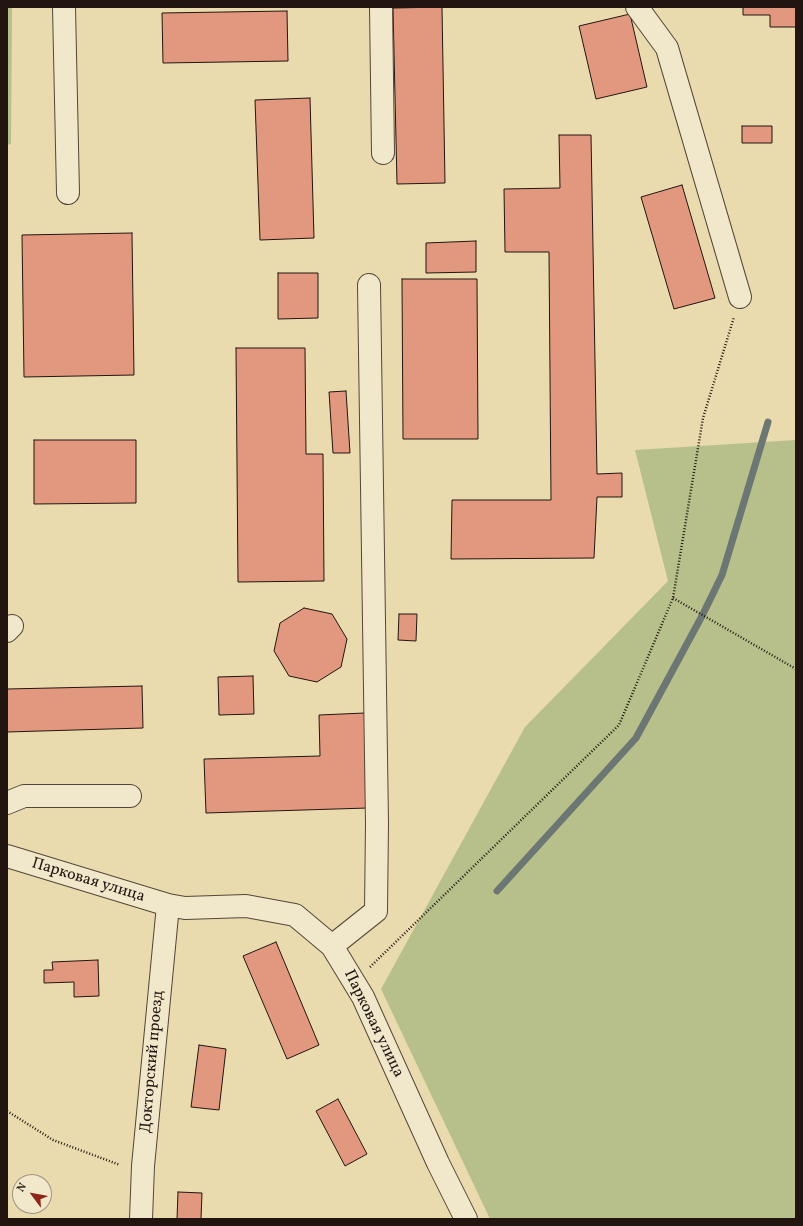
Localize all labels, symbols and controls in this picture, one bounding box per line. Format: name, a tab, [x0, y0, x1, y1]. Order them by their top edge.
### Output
street label: Парковая улица	[29, 855, 147, 907]
street label: Парковая улица	[339, 967, 407, 1081]
street label: Докторский проезд	[137, 990, 169, 1134]
north arrow	[12, 1174, 52, 1214]
text: N	[14, 1181, 31, 1195]

